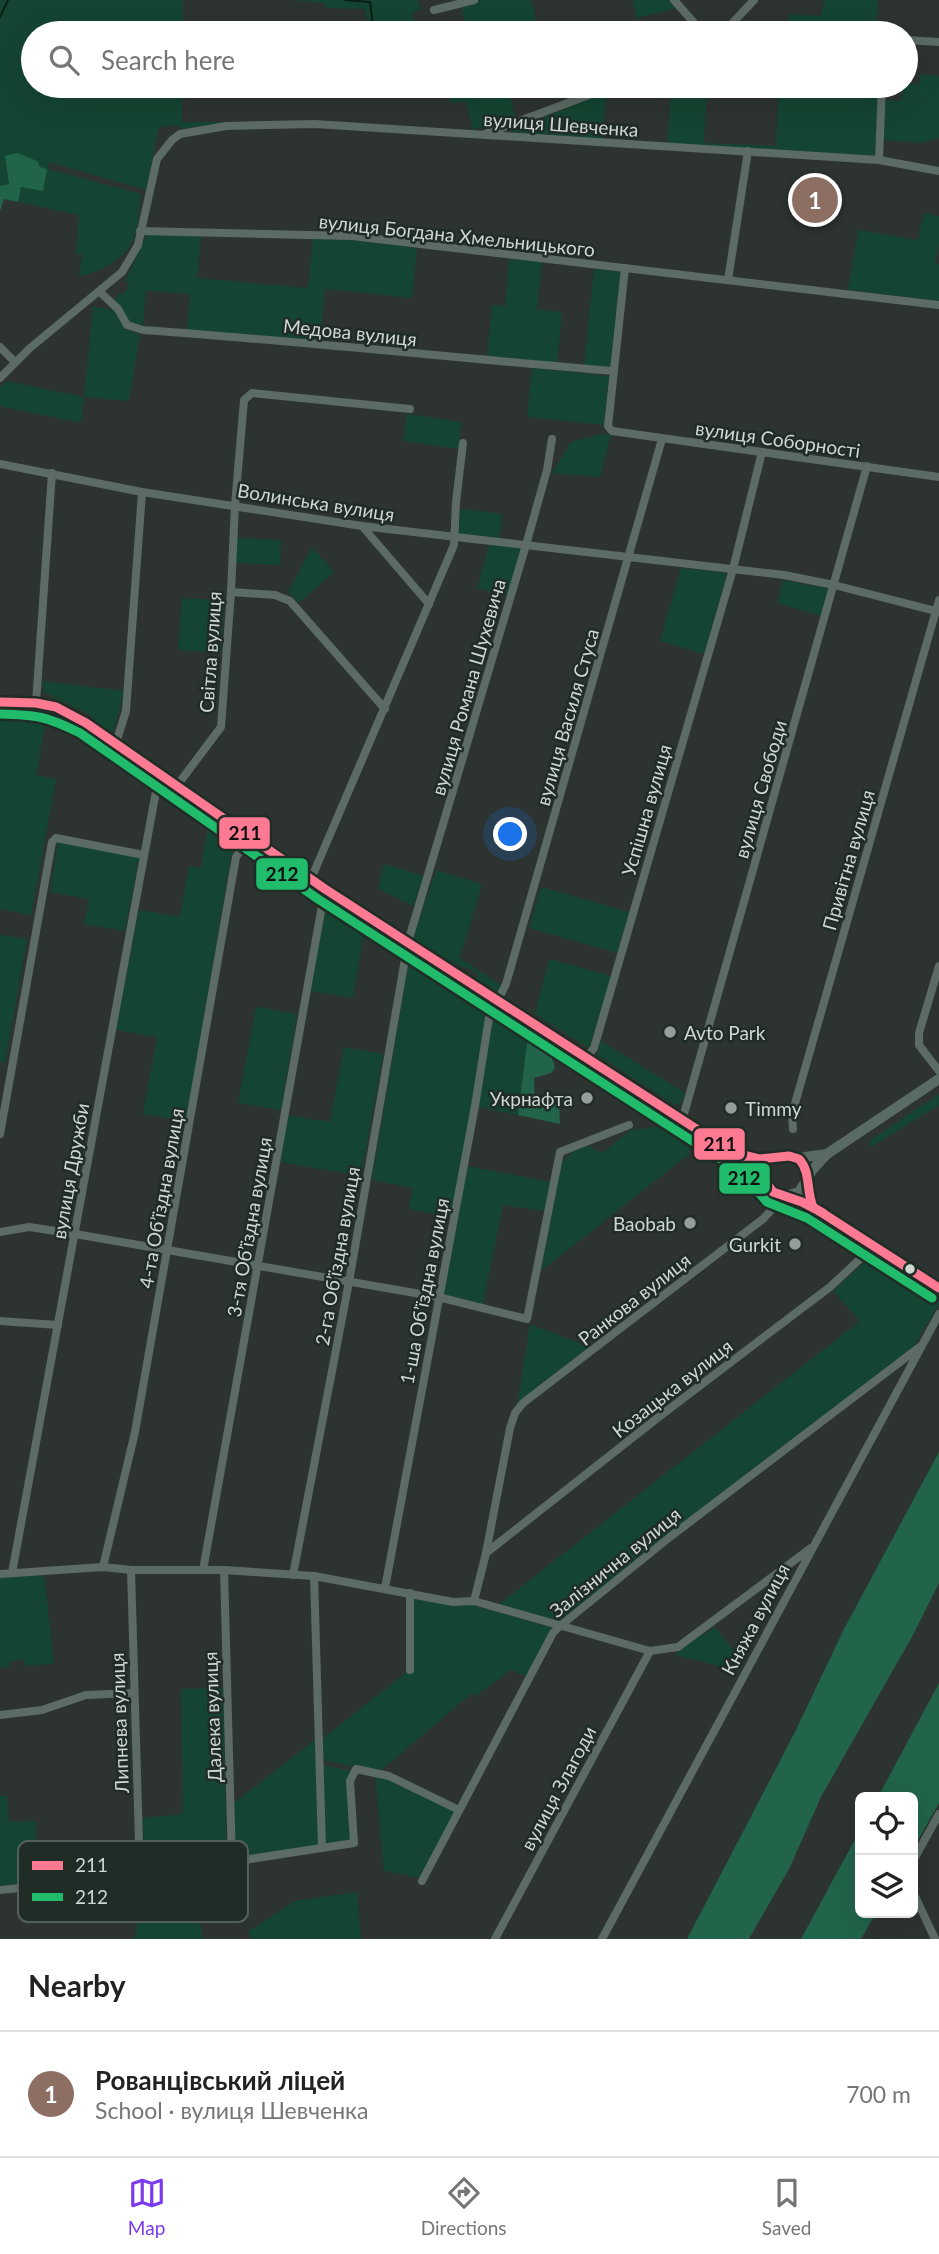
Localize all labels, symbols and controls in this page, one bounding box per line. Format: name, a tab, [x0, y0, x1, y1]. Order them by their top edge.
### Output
search box	[21, 21, 918, 98]
icon: search	[45, 41, 83, 79]
text: Search here	[101, 44, 235, 76]
street label: вулиця Шевченка	[483, 107, 639, 141]
pin: 1	[792, 174, 838, 226]
street label: вулиця Богдана Хмельницького	[318, 209, 596, 261]
street label: Медова вулиця	[282, 314, 418, 350]
street label: вулиця Соборності	[694, 416, 862, 462]
street label: Волинська вулиця	[236, 478, 396, 526]
street label: вулиця Романа Шухевича	[426, 576, 510, 798]
street label: Світла вулиця	[194, 590, 226, 714]
street label: вулиця Василя Стуса	[531, 626, 603, 808]
street label: вулиця Свободи	[729, 717, 791, 861]
street label: Успішна вулиця	[616, 741, 676, 879]
street label: Привітна вулиця	[817, 787, 879, 933]
line badge: 211	[218, 816, 271, 850]
your location	[493, 817, 527, 851]
text: 211	[228, 821, 262, 844]
line badge: 212	[255, 857, 309, 891]
text: 212	[265, 862, 299, 885]
place label: Avto Park	[684, 1021, 766, 1044]
marker: Avto Park	[662, 1024, 678, 1040]
place label: Укрнафта	[490, 1087, 573, 1110]
marker: Укрнафта	[579, 1090, 595, 1106]
place label: Timmy	[745, 1097, 802, 1120]
marker: Timmy	[723, 1100, 739, 1116]
street label: вулиця Дружби	[47, 1101, 93, 1241]
street label: 4-та Обʼїздна вулиця	[134, 1106, 188, 1290]
line badge: 211	[693, 1127, 746, 1161]
text: 211	[703, 1132, 737, 1155]
street label: 3-тя Обʼїздна вулиця	[222, 1135, 276, 1319]
line badge: 212	[718, 1162, 771, 1195]
street label: 2-га Обʼїздна вулиця	[310, 1165, 364, 1347]
text: 212	[727, 1166, 761, 1189]
street label: 1-ша Обʼїздна вулиця	[395, 1196, 453, 1386]
place label: Baobab	[613, 1212, 676, 1235]
marker: Baobab	[682, 1215, 698, 1231]
place label: Gurkit	[729, 1233, 781, 1256]
marker: Gurkit	[787, 1236, 803, 1252]
street label: Ранкова вулиця	[573, 1248, 695, 1350]
unlabelled marker	[903, 1262, 917, 1276]
street label: Козацька вулиця	[607, 1334, 737, 1442]
street label: Залізнична вулиця	[545, 1502, 685, 1622]
street label: Княжа вулиця	[716, 1559, 794, 1679]
street label: Далека вулиця	[198, 1651, 226, 1783]
street label: Липнева вулиця	[105, 1652, 133, 1795]
street label: вулиця Злагоди	[516, 1722, 600, 1854]
map controls	[855, 1792, 918, 1918]
button: locate	[855, 1792, 918, 1855]
legend	[18, 1841, 248, 1922]
text: 211	[75, 1853, 108, 1876]
button: layers	[855, 1855, 918, 1918]
text: 212	[75, 1885, 108, 1908]
text: Nearby	[28, 1967, 126, 2003]
text: Рованцівський ліцей	[95, 2064, 345, 2096]
text: 1	[44, 2080, 58, 2108]
text: 700 m	[846, 2080, 911, 2108]
text: School · вулиця Шевченка	[95, 2096, 368, 2124]
tab: Map	[128, 2174, 166, 2239]
tab: Directions	[421, 2174, 507, 2239]
tab: Saved	[762, 2174, 811, 2239]

